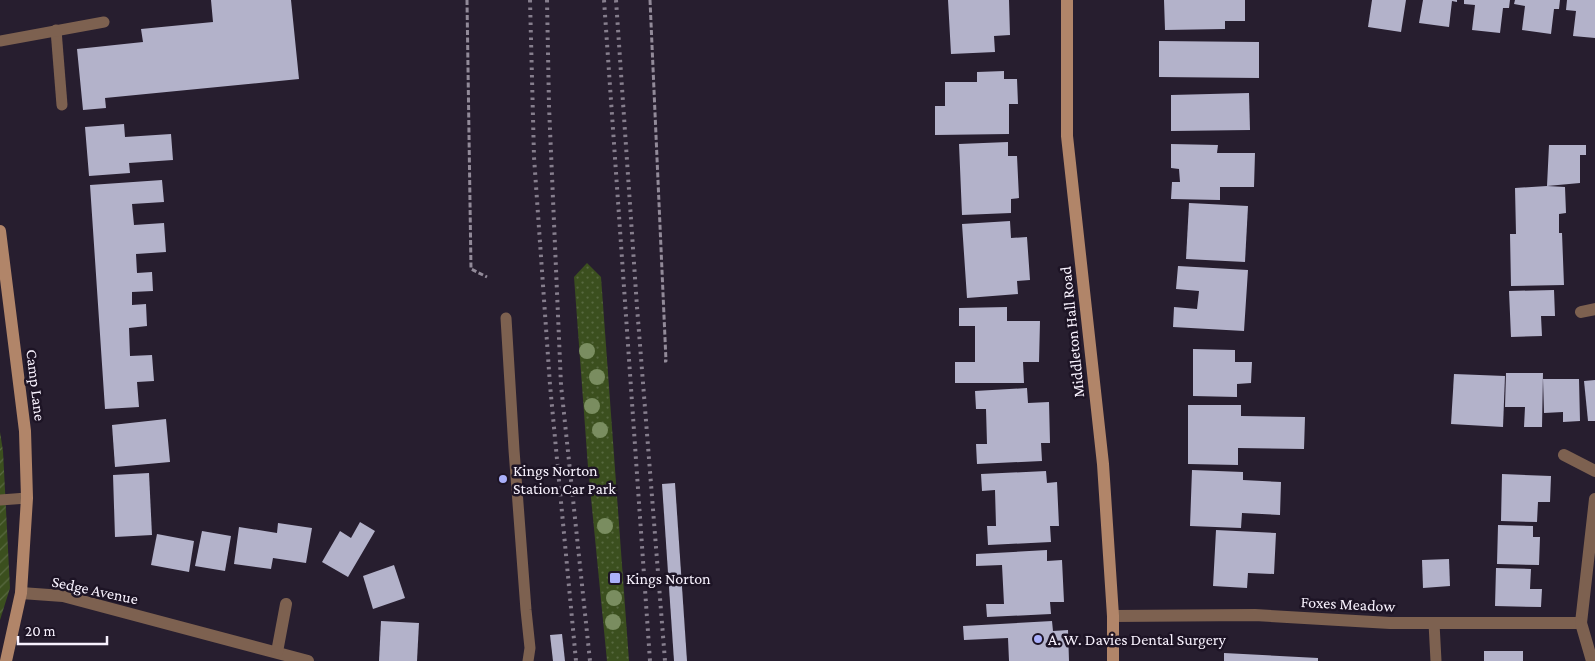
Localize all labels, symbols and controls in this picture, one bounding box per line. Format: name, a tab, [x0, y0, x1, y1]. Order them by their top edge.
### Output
street label: Middleton Hall Road	[1057, 265, 1087, 399]
street label: Camp Lane	[22, 348, 49, 422]
place label: Kings Norton Station Car Park	[513, 462, 616, 497]
marker: Kings Norton Station Car Park	[497, 473, 509, 485]
place label: Kings Norton	[626, 570, 711, 588]
marker: Kings Norton	[608, 571, 622, 585]
street label: Sedge Avenue	[50, 573, 140, 608]
street label: Foxes Meadow	[1300, 593, 1396, 615]
scale bar	[18, 614, 106, 646]
text: 20 m	[25, 623, 56, 639]
place label: A. W. Davies Dental Surgery	[1048, 631, 1227, 649]
marker: A. W. Davies Dental Surgery	[1032, 633, 1044, 645]

